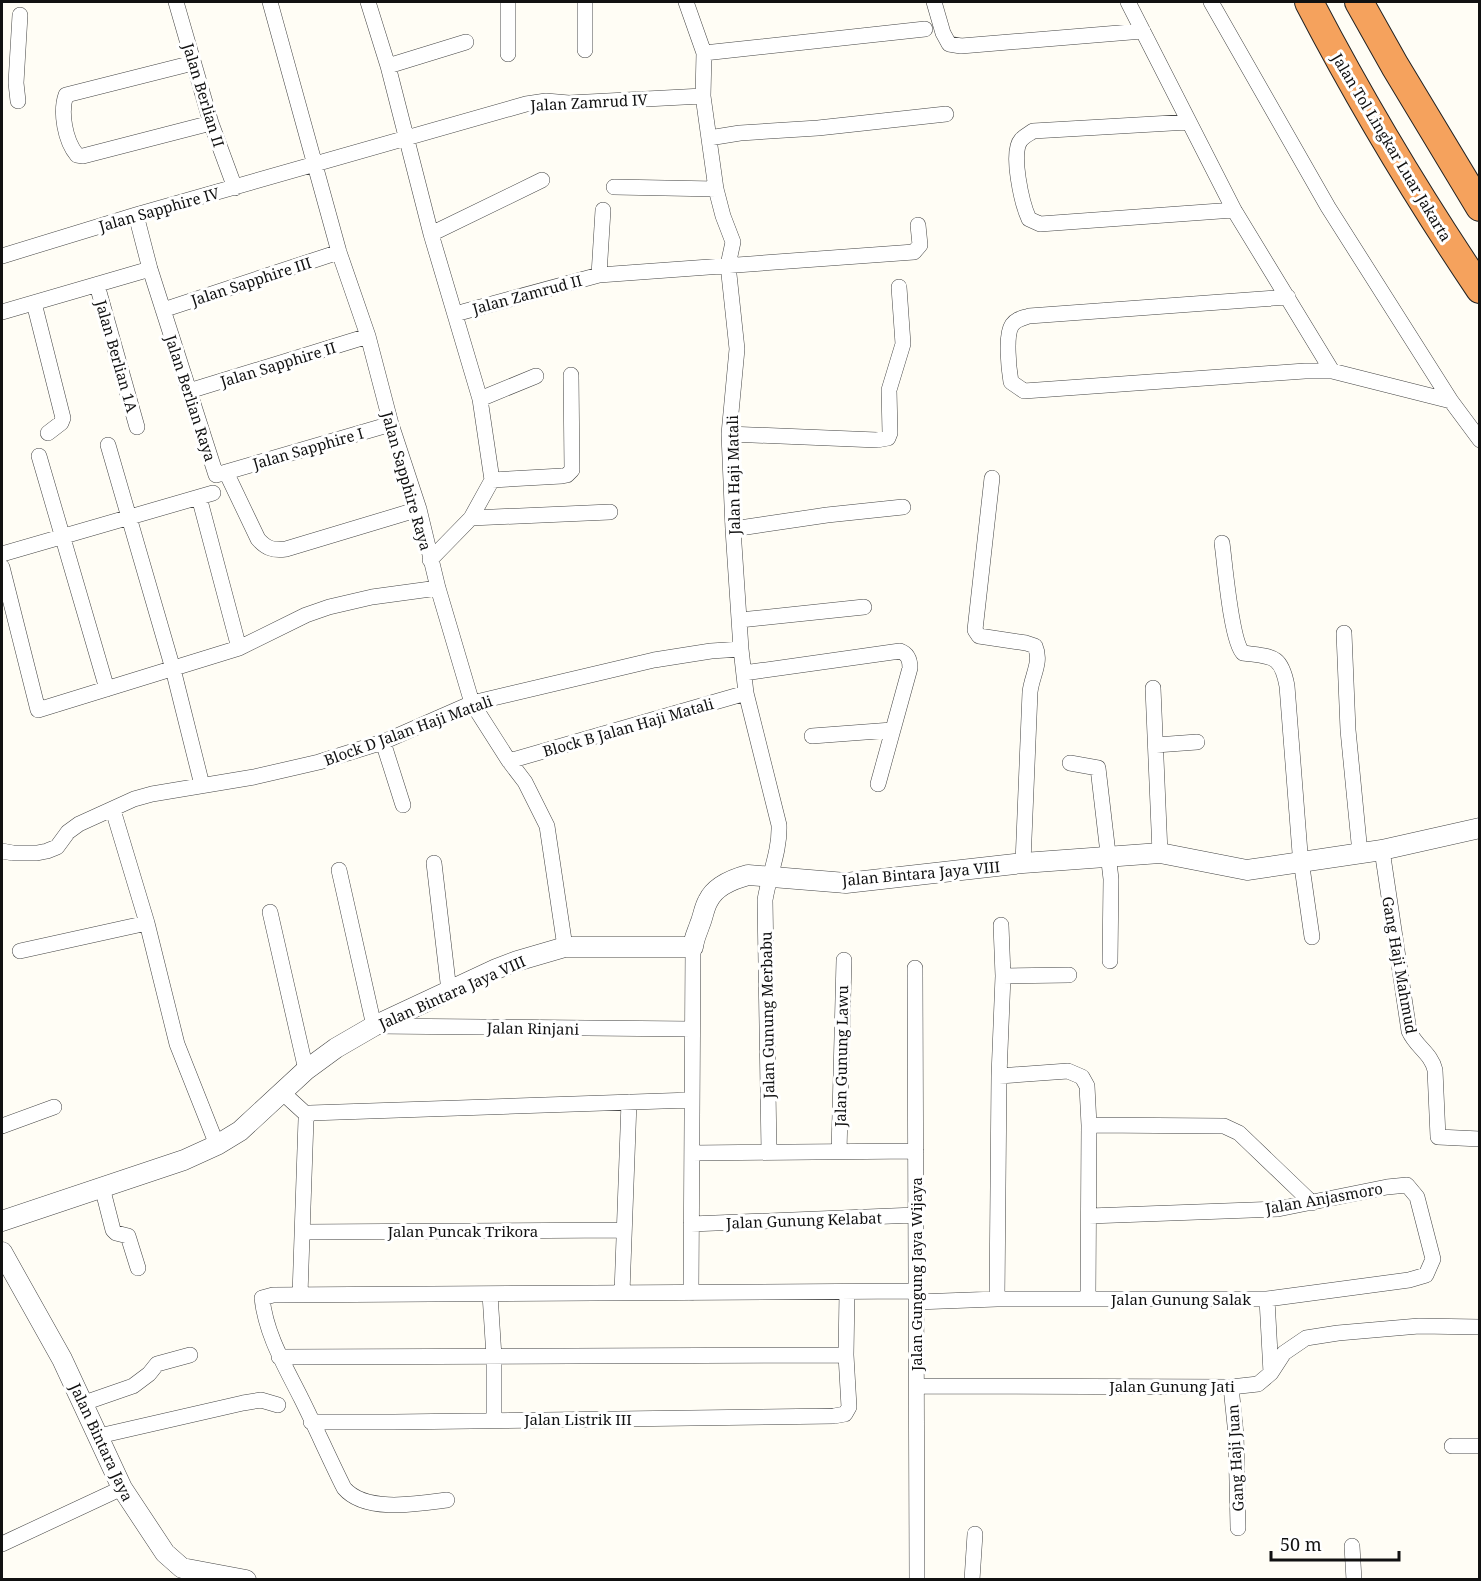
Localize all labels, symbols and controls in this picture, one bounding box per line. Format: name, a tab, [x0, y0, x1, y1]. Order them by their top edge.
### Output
street label: Jalan Berlian II	[178, 40, 229, 149]
street label: Jalan Tol Lingkar Luar Jakarta	[1327, 48, 1456, 245]
street label: Jalan Zamrud IV	[529, 89, 649, 115]
street label: Jalan Sapphire IV	[95, 182, 222, 236]
street label: Jalan Sapphire III	[187, 252, 314, 310]
street label: Jalan Zamrud II	[469, 270, 584, 319]
street label: Jalan Berlian 1A	[91, 297, 143, 415]
street label: Jalan Berlian Raya	[161, 331, 221, 464]
street label: Jalan Sapphire II	[217, 337, 338, 391]
street label: Jalan Sapphire Raya	[377, 408, 436, 553]
street label: Jalan Haji Matali	[722, 415, 744, 536]
street label: Jalan Sapphire I	[249, 423, 366, 474]
street label: Block D Jalan Haji Matali	[321, 690, 495, 770]
street label: Block B Jalan Haji Matali	[540, 693, 716, 761]
street label: Jalan Bintara Jaya VIII	[840, 856, 1001, 890]
street label: Gang Haji Mahmud	[1378, 895, 1422, 1035]
street label: Jalan Gunung Merbabu	[756, 931, 778, 1100]
street label: Jalan Bintara Jaya VIII	[375, 951, 528, 1034]
street label: Jalan Gunung Lawu	[830, 984, 852, 1128]
street label: Jalan Rinjani	[486, 1017, 579, 1039]
street label: Jalan Gungung Jaya Wijaya	[906, 1177, 926, 1372]
street label: Jalan Anjasmoro	[1263, 1178, 1384, 1218]
street label: Jalan Gunung Kelabat	[725, 1207, 882, 1233]
street label: Jalan Puncak Trikora	[387, 1221, 538, 1241]
street label: Jalan Gunung Salak	[1110, 1289, 1251, 1309]
street label: Jalan Gunung Jati	[1108, 1376, 1235, 1396]
street label: Jalan Bintara Jaya	[65, 1379, 138, 1504]
street label: Gang Haji Juan	[1222, 1404, 1248, 1512]
street label: Jalan Listrik III	[523, 1409, 632, 1429]
scale bar	[1271, 1524, 1398, 1562]
text: 50 m	[1280, 1532, 1322, 1556]

